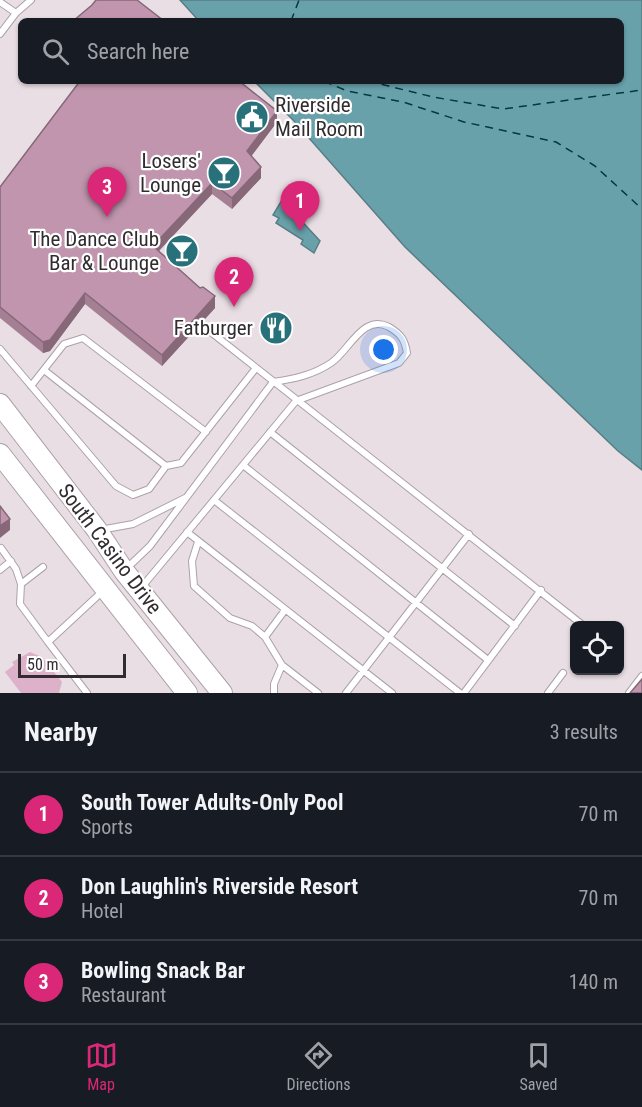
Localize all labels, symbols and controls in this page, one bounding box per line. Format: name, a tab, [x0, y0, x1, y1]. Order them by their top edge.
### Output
search box	[18, 18, 624, 84]
icon: search	[39, 35, 72, 68]
text: Search here	[87, 39, 189, 64]
place label: Riverside Mail Room	[275, 93, 363, 141]
public building icon: Riverside Mail Room	[234, 99, 270, 135]
place label: Losers' Lounge	[140, 149, 201, 197]
bar icon: Losers' Lounge	[206, 155, 242, 191]
pin: 3	[88, 168, 126, 217]
pin: 1	[280, 182, 320, 231]
place label: The Dance Club Bar & Lounge	[29, 227, 159, 275]
bar icon: The Dance Club Bar & Lounge	[164, 233, 200, 269]
pin: 2	[214, 258, 254, 307]
restaurant icon: Fatburger	[258, 310, 294, 346]
place label: Fatburger	[174, 316, 253, 340]
your location	[369, 335, 398, 364]
street label: South Casino Drive	[53, 479, 167, 619]
map controls	[570, 621, 624, 675]
button: locate	[570, 621, 624, 675]
scale bar	[18, 651, 126, 678]
text: 50 m	[27, 655, 59, 674]
text: Nearby	[24, 717, 98, 747]
text: 3 results	[550, 720, 618, 744]
text: South Tower Adults-Only Pool	[81, 790, 344, 815]
text: 1	[38, 802, 49, 826]
text: 70 m	[579, 802, 618, 826]
text: Sports	[81, 815, 133, 839]
text: Don Laughlin's Riverside Resort	[81, 874, 358, 899]
text: 2	[38, 886, 49, 910]
text: 70 m	[579, 886, 618, 910]
text: Hotel	[81, 899, 123, 923]
text: Bowling Snack Bar	[81, 958, 245, 983]
text: 3	[38, 970, 49, 994]
text: 140 m	[569, 970, 618, 994]
text: Restaurant	[81, 983, 166, 1007]
tab: Map	[85, 1039, 118, 1094]
tab: Directions	[287, 1039, 350, 1094]
tab: Saved	[519, 1039, 557, 1094]

